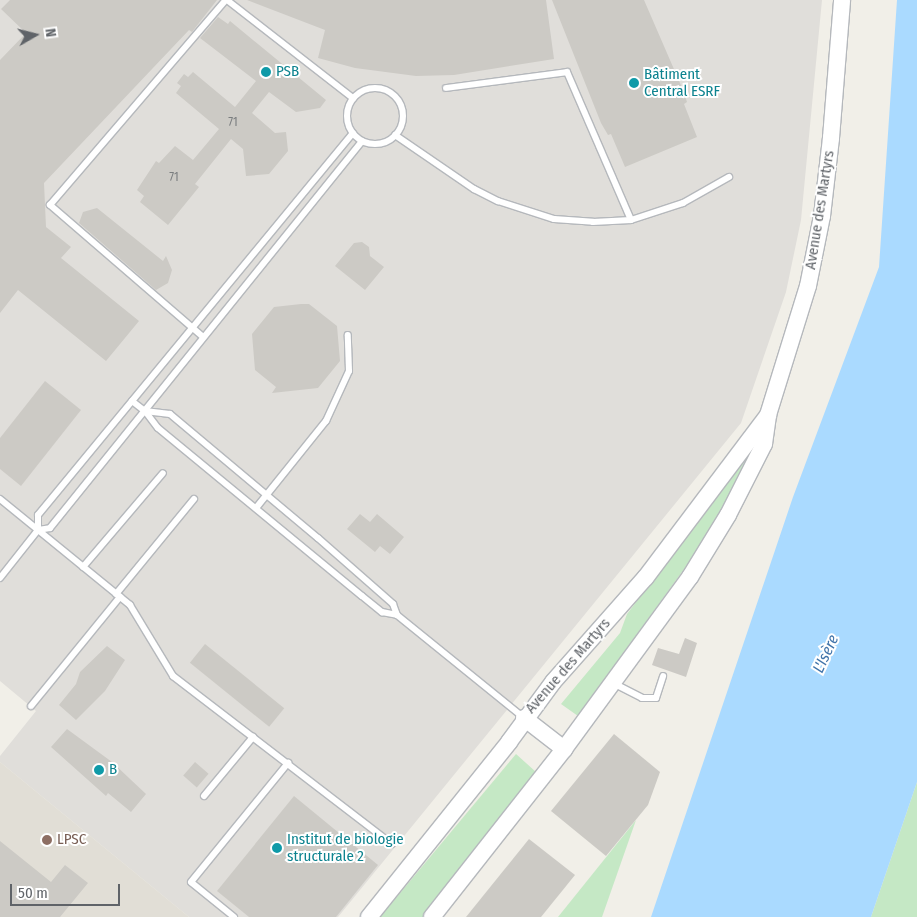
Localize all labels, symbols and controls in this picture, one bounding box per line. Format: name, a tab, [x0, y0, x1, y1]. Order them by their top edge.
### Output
north arrow	[10, 10, 60, 60]
text: N	[41, 27, 59, 38]
place label: PSB	[276, 63, 299, 81]
place label: Bâtiment Central ESRF	[644, 65, 720, 100]
marker: PSB	[260, 66, 272, 78]
marker: Bâtiment Central ESRF	[628, 77, 640, 89]
house number: 71	[228, 116, 238, 130]
street label: Avenue des Martyrs	[802, 149, 838, 271]
house number: 71	[169, 171, 179, 185]
street label: Avenue des Martyrs	[522, 615, 614, 717]
water label: L'Isère	[809, 632, 843, 676]
place label: B	[109, 761, 117, 779]
marker: B	[93, 764, 105, 776]
place label: Institut de biologie structurale 2	[287, 830, 404, 865]
place label: LPSC	[57, 831, 86, 849]
marker: LPSC	[41, 834, 53, 846]
marker: Institut de biologie structurale 2	[271, 842, 283, 854]
scale bar	[12, 874, 122, 906]
text: 50 m	[18, 884, 48, 902]

